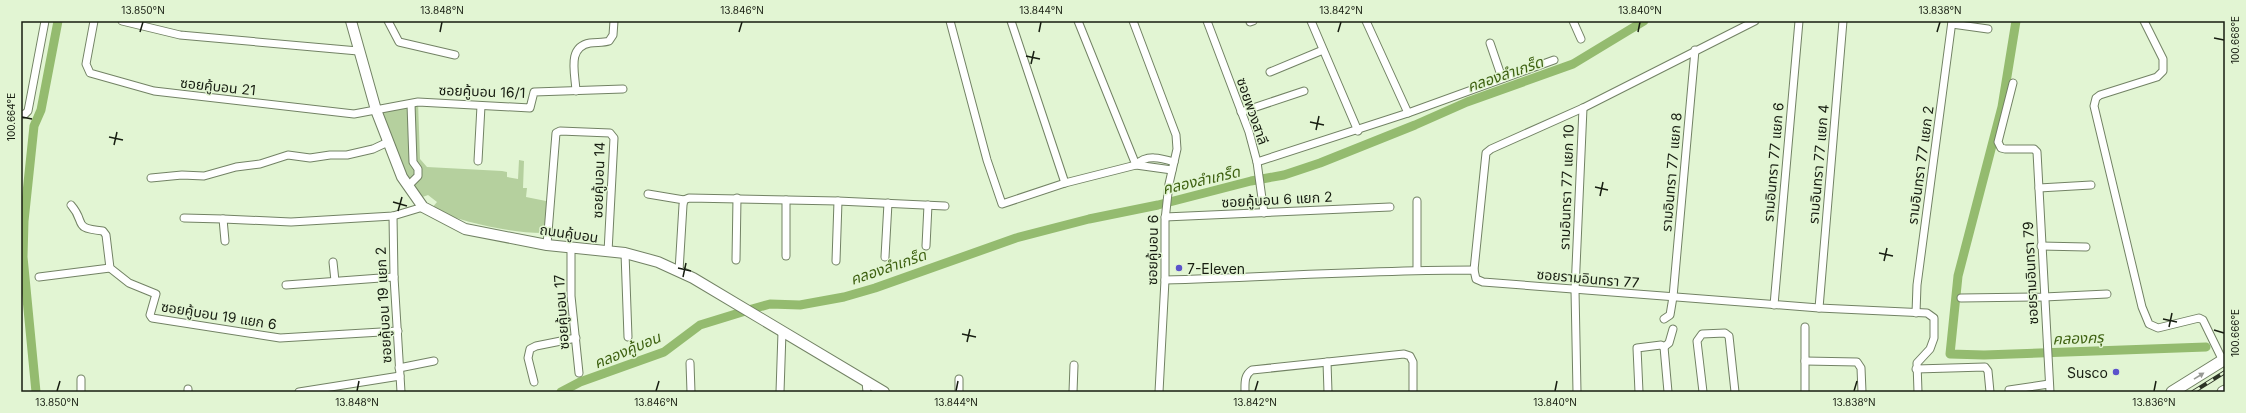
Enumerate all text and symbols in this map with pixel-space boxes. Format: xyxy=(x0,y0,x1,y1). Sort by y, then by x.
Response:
text: 13.850°N xyxy=(121,4,165,16)
text: 13.848°N xyxy=(420,4,464,16)
text: 13.846°N xyxy=(720,4,764,16)
text: 13.844°N xyxy=(1019,4,1063,16)
text: 13.842°N xyxy=(1319,4,1363,16)
text: 13.840°N xyxy=(1618,4,1662,16)
text: 13.838°N xyxy=(1918,4,1962,16)
text: 100.668°E xyxy=(2229,16,2241,64)
water label: คลองลำเกร็ด xyxy=(1465,52,1546,96)
street label: ซอยคู้บอน 21 xyxy=(179,74,257,99)
street label: ซอยพวงสาลี xyxy=(1234,75,1272,147)
street label: ซอยคู้บอน 16/1 xyxy=(438,81,526,102)
text: 100.664°E xyxy=(5,93,17,141)
street label: รามอินทรา 77 แยก 6 xyxy=(1759,102,1787,222)
street label: รามอินทรา 77 แยก 4 xyxy=(1804,103,1832,225)
street label: รามอินทรา 77 แยก 2 xyxy=(1903,105,1937,225)
street label: รามอินทรา 77 แยก 8 xyxy=(1657,112,1685,232)
street label: รามอินทรา 77 แยก 10 xyxy=(1555,124,1577,250)
street label: ซอยคู้บอน 14 xyxy=(588,141,609,219)
water label: คลองลำเกร็ด xyxy=(1160,162,1242,198)
street label: ซอยคู้บอน 6 แยก 2 xyxy=(1221,188,1333,211)
street label: ซอยคู้บอน 6 xyxy=(1143,215,1162,285)
street label: ถนนคู้บอน xyxy=(538,220,600,247)
street label: ซอยรามอินทรา 79 xyxy=(2019,221,2041,325)
water label: คลองลำเกร็ด xyxy=(848,245,929,289)
street label: ซอยคู้บอน 19 แยก 2 xyxy=(371,246,396,364)
place label: 7-Eleven xyxy=(1187,260,1245,277)
marker: 7-Eleven xyxy=(1174,263,1184,273)
street label: ซอยรามอินทรา 77 xyxy=(1536,265,1640,291)
street label: ซอยคู้บอน 17 xyxy=(550,274,573,350)
street label: ซอยคู้บอน 19 แยก 6 xyxy=(160,297,278,334)
text: 100.666°E xyxy=(2229,309,2241,357)
water label: คลองคู้บอน xyxy=(591,327,664,373)
water label: คลองครุ xyxy=(2052,328,2105,348)
place label: Susco xyxy=(2067,364,2108,381)
marker: Susco xyxy=(2111,367,2121,377)
one-way arrow xyxy=(2193,372,2205,379)
text: 13.850°N xyxy=(35,396,79,408)
text: 13.848°N xyxy=(335,396,379,408)
text: 13.846°N xyxy=(634,396,678,408)
text: 13.844°N xyxy=(934,396,978,408)
text: 13.842°N xyxy=(1233,396,1277,408)
text: 13.840°N xyxy=(1533,396,1577,408)
text: 13.838°N xyxy=(1832,396,1876,408)
text: 13.836°N xyxy=(2132,396,2176,408)

